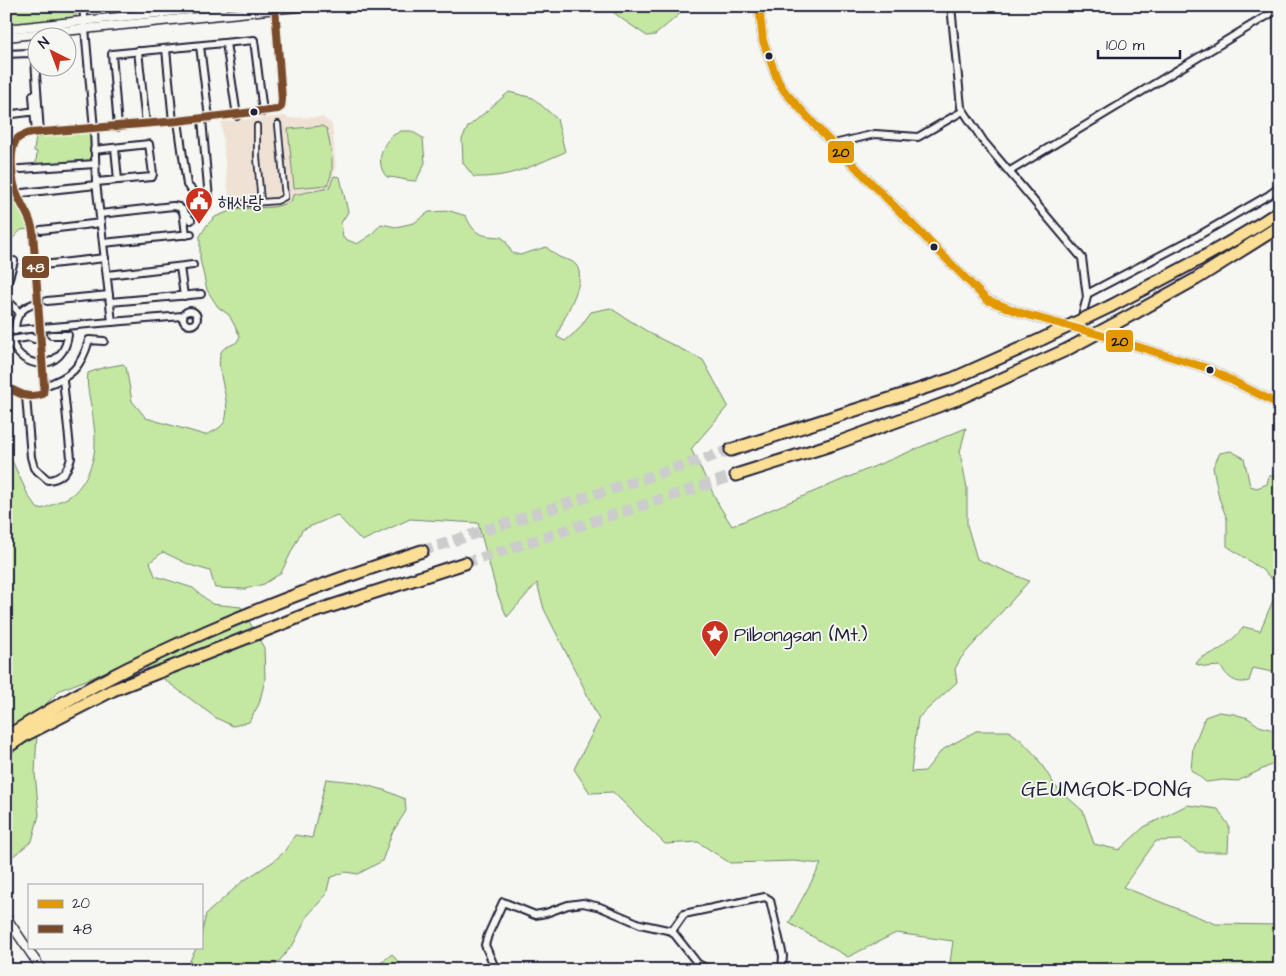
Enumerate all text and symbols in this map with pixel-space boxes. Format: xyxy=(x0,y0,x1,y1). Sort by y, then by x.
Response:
north arrow xyxy=(28,28,78,78)
scale bar xyxy=(1098,28,1181,60)
text: N xyxy=(34,33,54,53)
text: 100 m xyxy=(1106,35,1145,56)
unlabelled marker xyxy=(764,51,774,61)
unlabelled marker xyxy=(249,107,259,117)
line badge: 20 xyxy=(827,140,855,164)
text: 20 xyxy=(832,143,850,163)
public building icon: 해사랑 xyxy=(184,186,214,225)
place label: 해사랑 xyxy=(218,189,265,216)
unlabelled marker xyxy=(929,242,939,252)
line badge: 48 xyxy=(21,255,50,279)
text: 48 xyxy=(26,258,44,278)
line badge: 20 xyxy=(1105,329,1134,353)
text: 20 xyxy=(1111,332,1129,352)
unlabelled marker xyxy=(1205,365,1215,375)
place icon: Pilbongsan (Mt.) xyxy=(700,619,730,658)
place label: Pilbongsan (Mt.) xyxy=(734,622,868,650)
district label: GEUMGOK-DONG xyxy=(1021,775,1193,804)
legend xyxy=(28,884,202,948)
text: 20 xyxy=(72,893,91,914)
text: 48 xyxy=(72,919,92,940)

